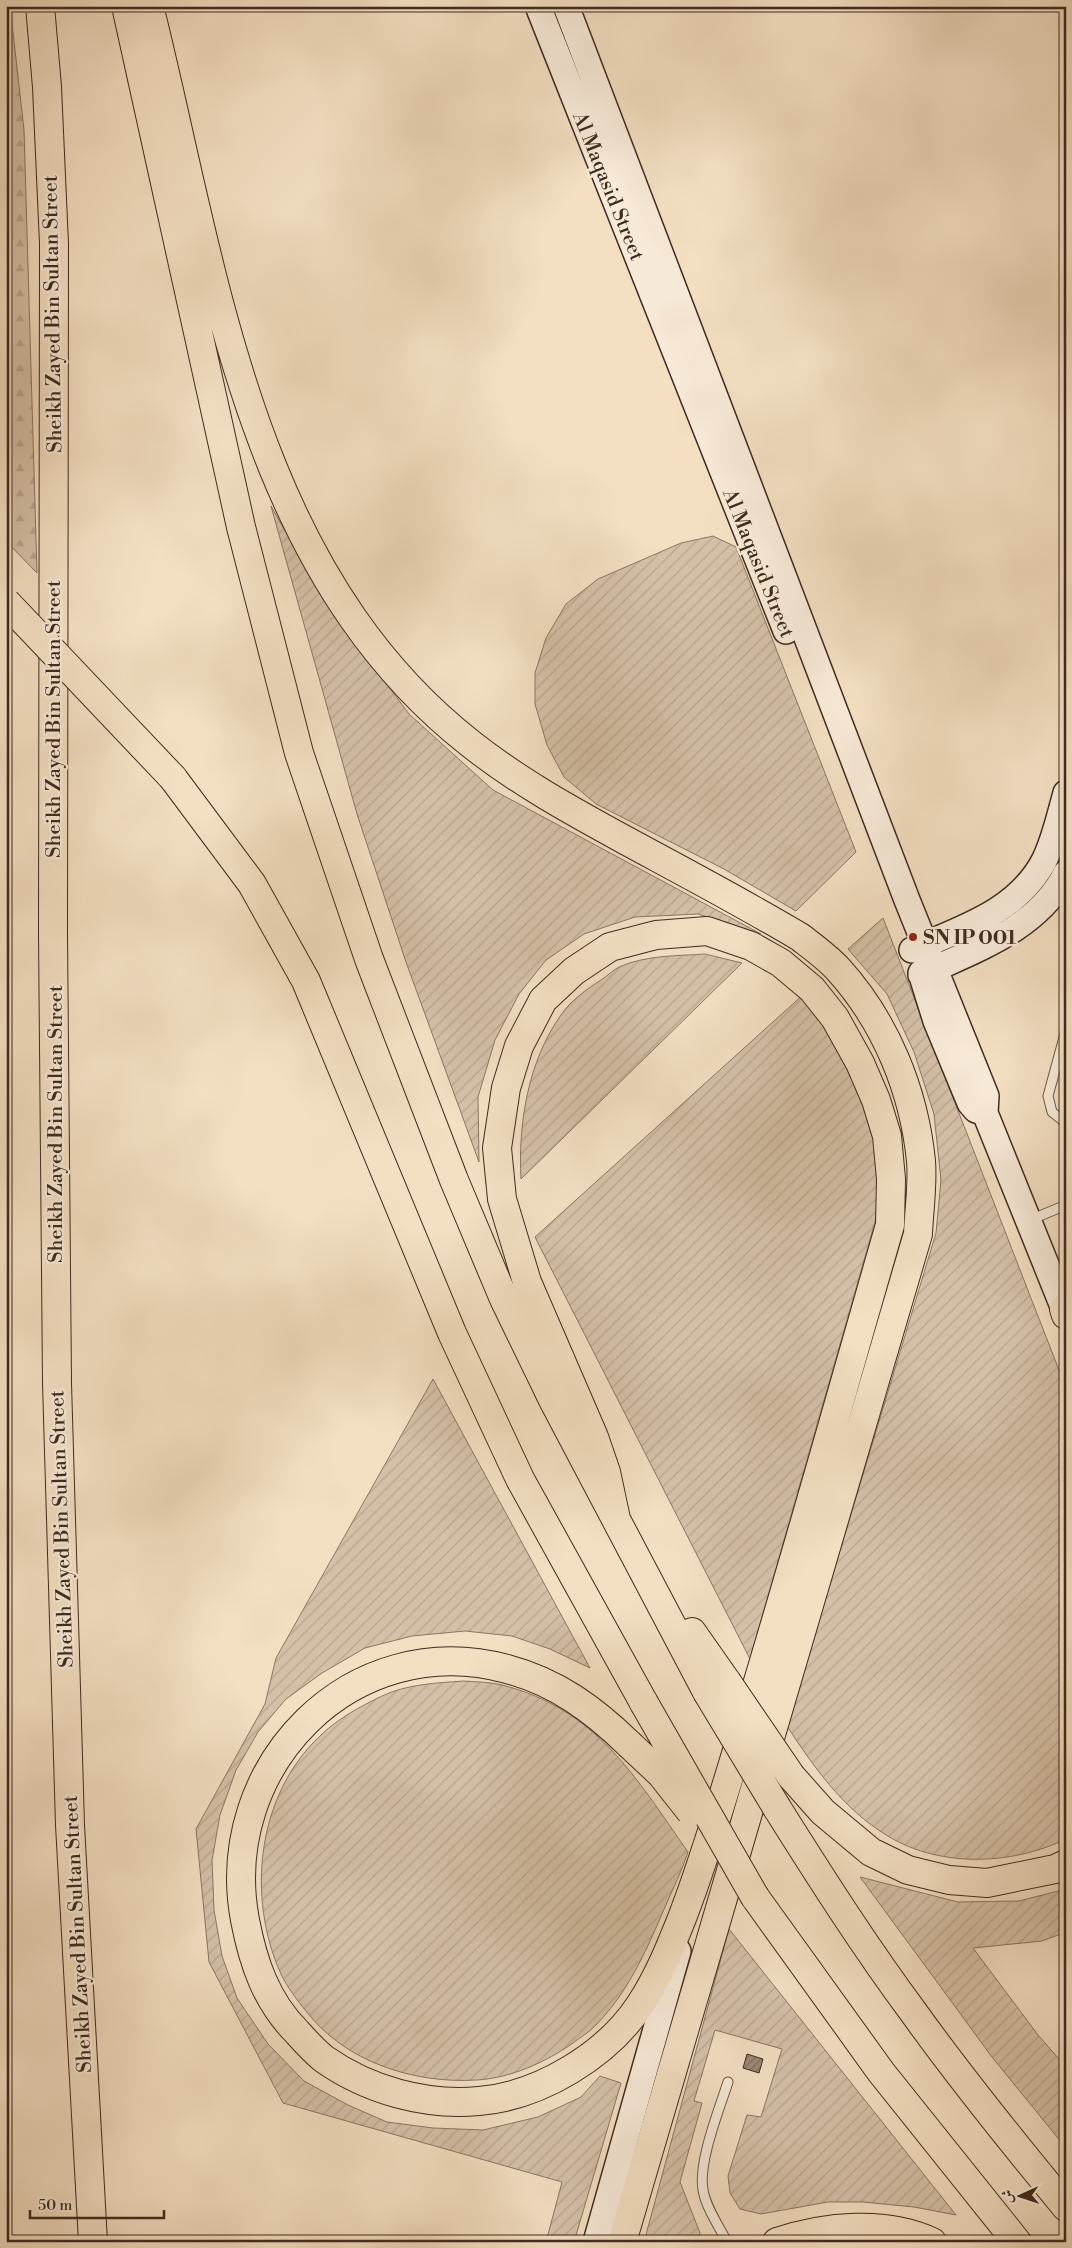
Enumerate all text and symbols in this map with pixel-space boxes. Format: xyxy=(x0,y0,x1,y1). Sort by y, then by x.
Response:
street label: Al Maqasid Street xyxy=(566,108,649,265)
street label: Sheikh Zayed Bin Sultan Street xyxy=(39,175,68,453)
street label: Al Maqasid Street xyxy=(716,485,799,642)
street label: Sheikh Zayed Bin Sultan Street xyxy=(42,580,67,858)
place label: SN IP 001 xyxy=(923,926,1017,951)
marker: SN IP 001 xyxy=(907,931,919,943)
street label: Sheikh Zayed Bin Sultan Street xyxy=(44,985,69,1263)
street label: Sheikh Zayed Bin Sultan Street xyxy=(45,1390,80,1668)
street label: Sheikh Zayed Bin Sultan Street xyxy=(59,1794,98,2073)
north arrow xyxy=(994,2170,1044,2220)
scale bar xyxy=(30,2188,164,2220)
text: ش xyxy=(999,2189,1017,2204)
text: 50 m xyxy=(38,2196,72,2215)

